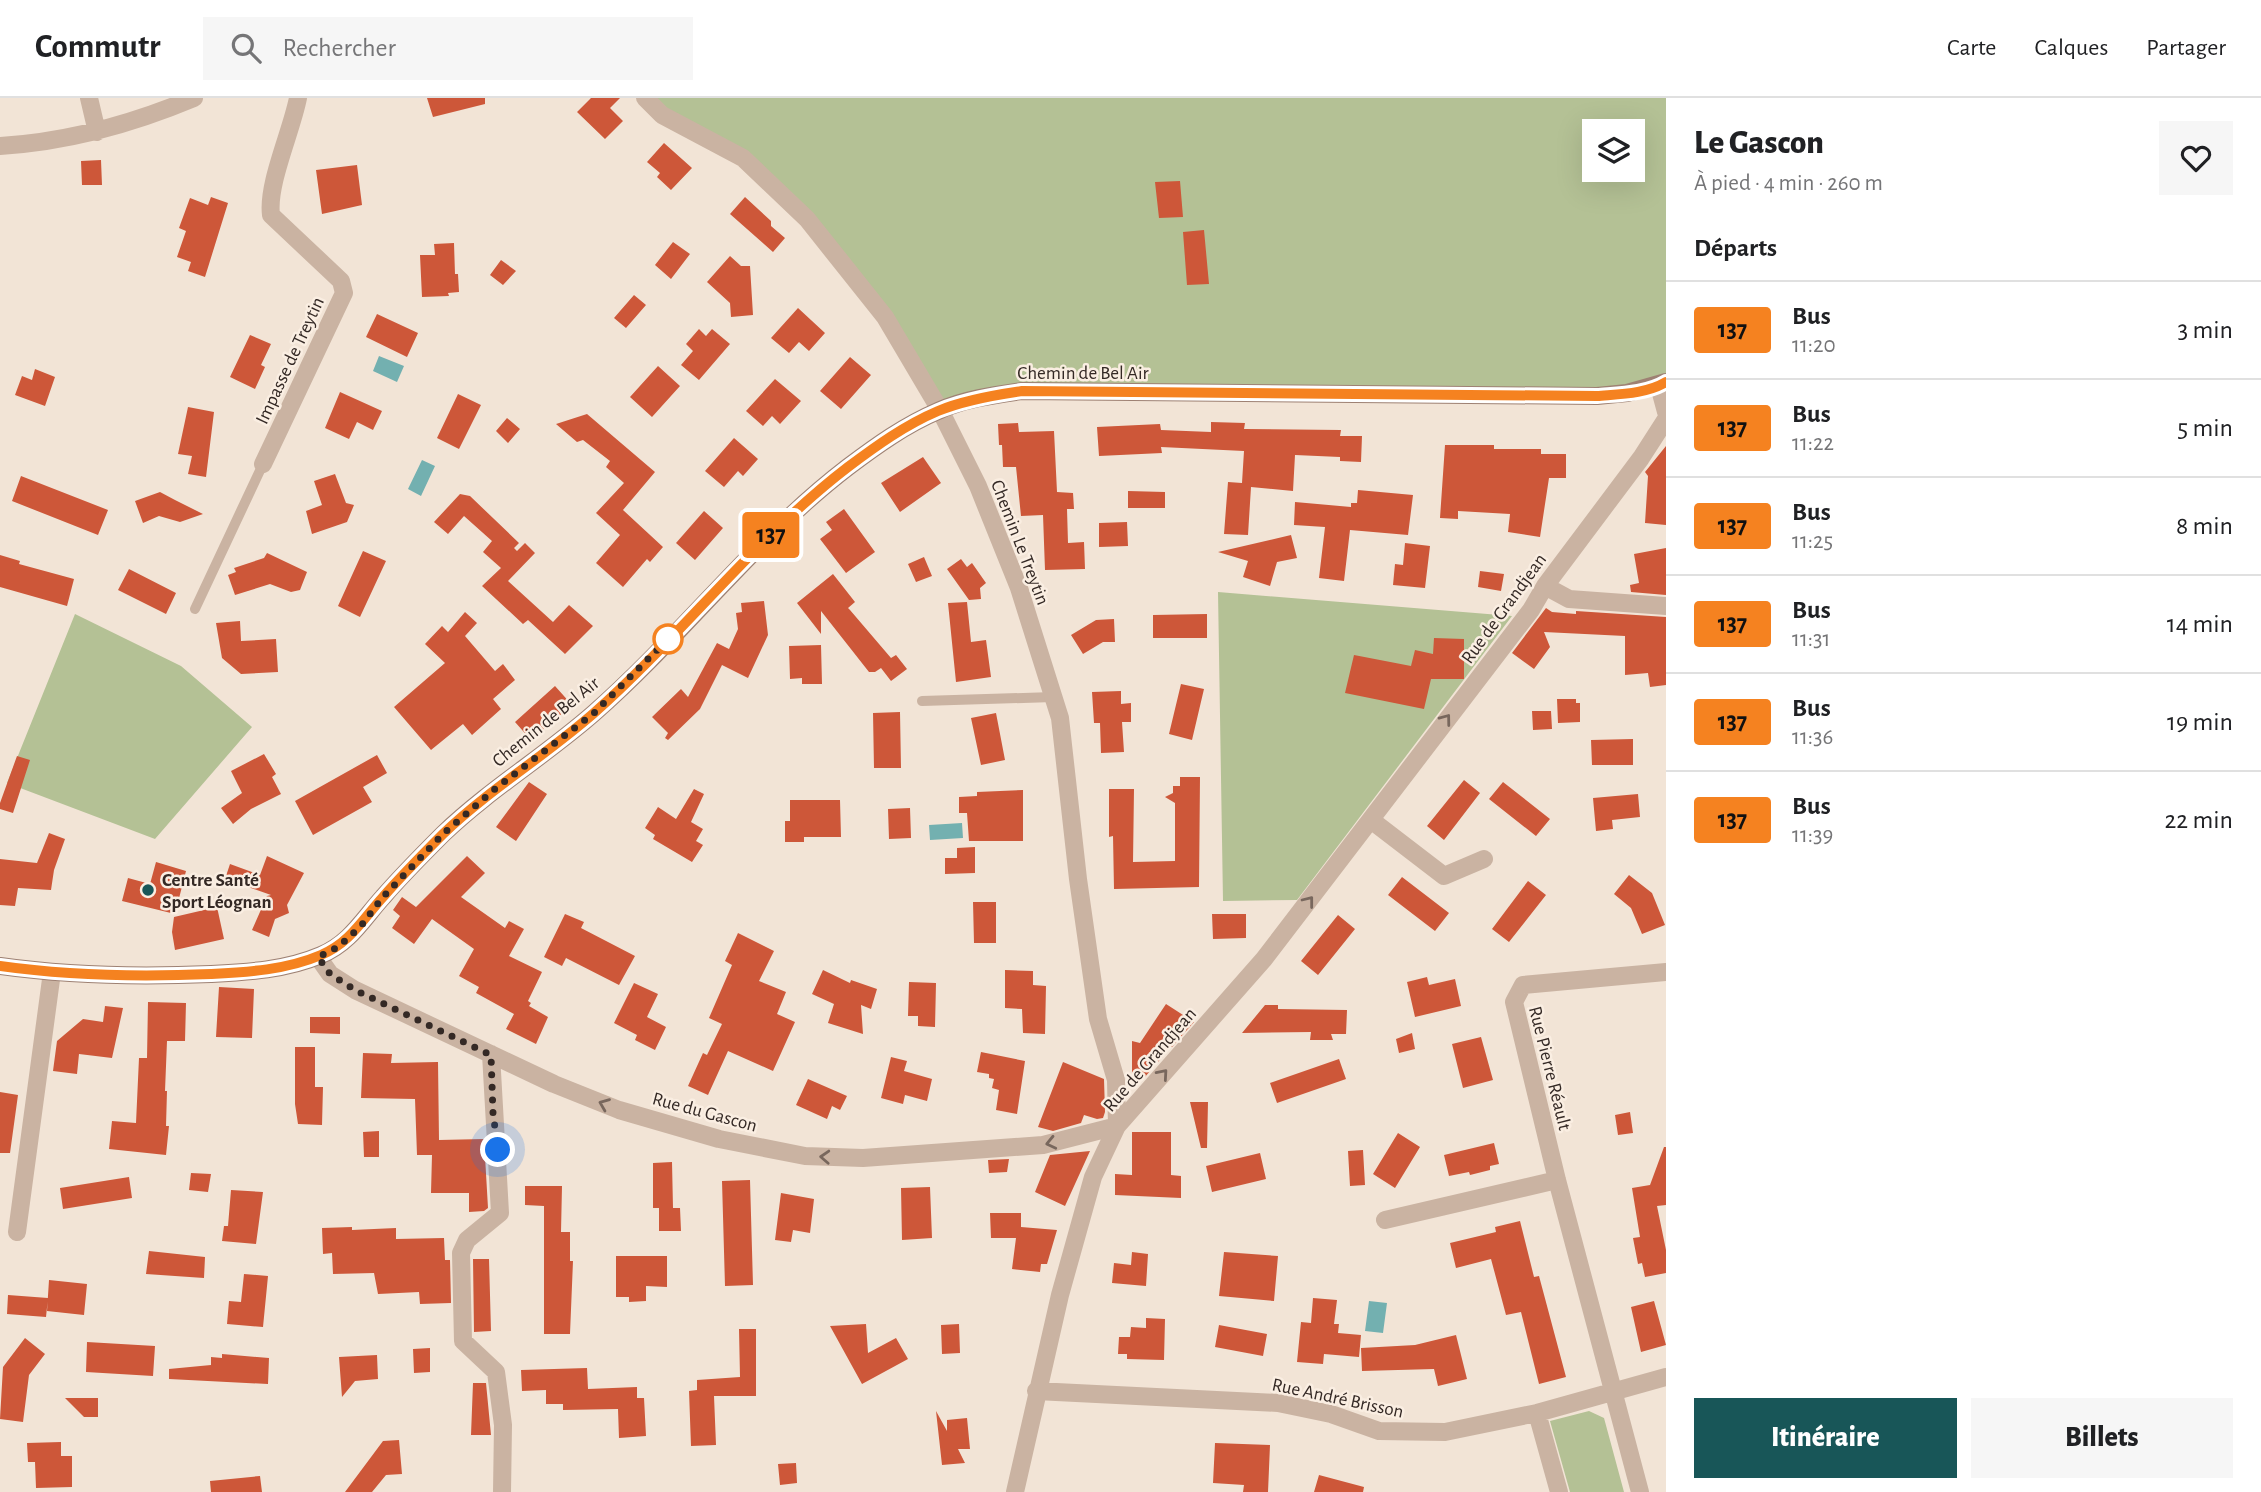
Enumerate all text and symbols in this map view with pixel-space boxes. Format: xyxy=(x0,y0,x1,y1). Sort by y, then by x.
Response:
search box xyxy=(203,17,693,80)
icon: search xyxy=(227,29,265,67)
text: Commutr xyxy=(35,31,161,64)
text: Rechercher xyxy=(283,35,396,61)
text: Carte xyxy=(1947,36,1996,60)
text: Calques xyxy=(2034,36,2108,60)
text: Partager xyxy=(2146,36,2226,60)
map controls xyxy=(1582,119,1645,182)
button: layers xyxy=(1582,119,1645,182)
button: heart xyxy=(2159,121,2233,195)
text: Le Gascon xyxy=(1694,127,1824,160)
text: À pied · 4 min · 260 m xyxy=(1694,172,1883,195)
text: Départs xyxy=(1694,235,1777,261)
street label: Impasse de Treytin xyxy=(253,294,328,427)
text: Bus xyxy=(1792,303,1831,329)
text: 3 min xyxy=(2177,317,2233,343)
text: 137 xyxy=(1718,318,1747,342)
text: 11:20 xyxy=(1792,334,1836,357)
street label: Chemin de Bel Air xyxy=(1017,364,1149,383)
text: Bus xyxy=(1792,401,1831,427)
text: 5 min xyxy=(2177,415,2233,441)
text: 137 xyxy=(1718,416,1747,440)
text: 11:22 xyxy=(1792,432,1834,455)
street label: Chemin Le Treytin xyxy=(987,477,1052,608)
text: Bus xyxy=(1792,499,1831,525)
line badge: 137 xyxy=(731,512,811,558)
text: 8 min xyxy=(2176,513,2233,539)
text: 137 xyxy=(1718,514,1747,538)
text: 137 xyxy=(756,523,786,547)
text: 11:25 xyxy=(1792,530,1833,553)
street label: Rue de Grandjean xyxy=(1458,550,1550,667)
text: Bus xyxy=(1792,597,1831,623)
text: 14 min xyxy=(2167,611,2233,637)
text: 137 xyxy=(1718,612,1747,636)
unlabelled marker xyxy=(653,624,683,654)
text: 11:31 xyxy=(1792,628,1830,651)
street label: Chemin de Bel Air xyxy=(489,673,603,771)
text: Bus xyxy=(1792,695,1831,721)
text: 19 min xyxy=(2167,709,2233,735)
text: 137 xyxy=(1718,710,1747,734)
one-way arrow xyxy=(1438,714,1451,727)
text: 11:36 xyxy=(1792,726,1833,749)
text: Bus xyxy=(1792,793,1831,819)
text: 22 min xyxy=(2165,807,2233,833)
text: 137 xyxy=(1718,808,1747,832)
text: 11:39 xyxy=(1792,824,1833,847)
place label: Centre Santé Sport Léognan xyxy=(162,871,272,912)
marker: Centre Santé Sport Léognan xyxy=(140,882,156,898)
one-way arrow xyxy=(1301,896,1314,908)
street label: Rue de Grandjean xyxy=(1100,1004,1200,1116)
street label: Rue Pierre Réault xyxy=(1525,1004,1574,1132)
one-way arrow xyxy=(1154,1070,1167,1083)
street label: Rue du Gascon xyxy=(650,1089,759,1136)
one-way arrow xyxy=(599,1098,611,1112)
your location xyxy=(480,1132,515,1167)
one-way arrow xyxy=(1046,1135,1058,1149)
one-way arrow xyxy=(819,1149,830,1164)
street label: Rue André Brisson xyxy=(1270,1375,1405,1422)
button: Itinéraire xyxy=(1694,1398,1957,1478)
button: Billets xyxy=(1971,1398,2233,1478)

